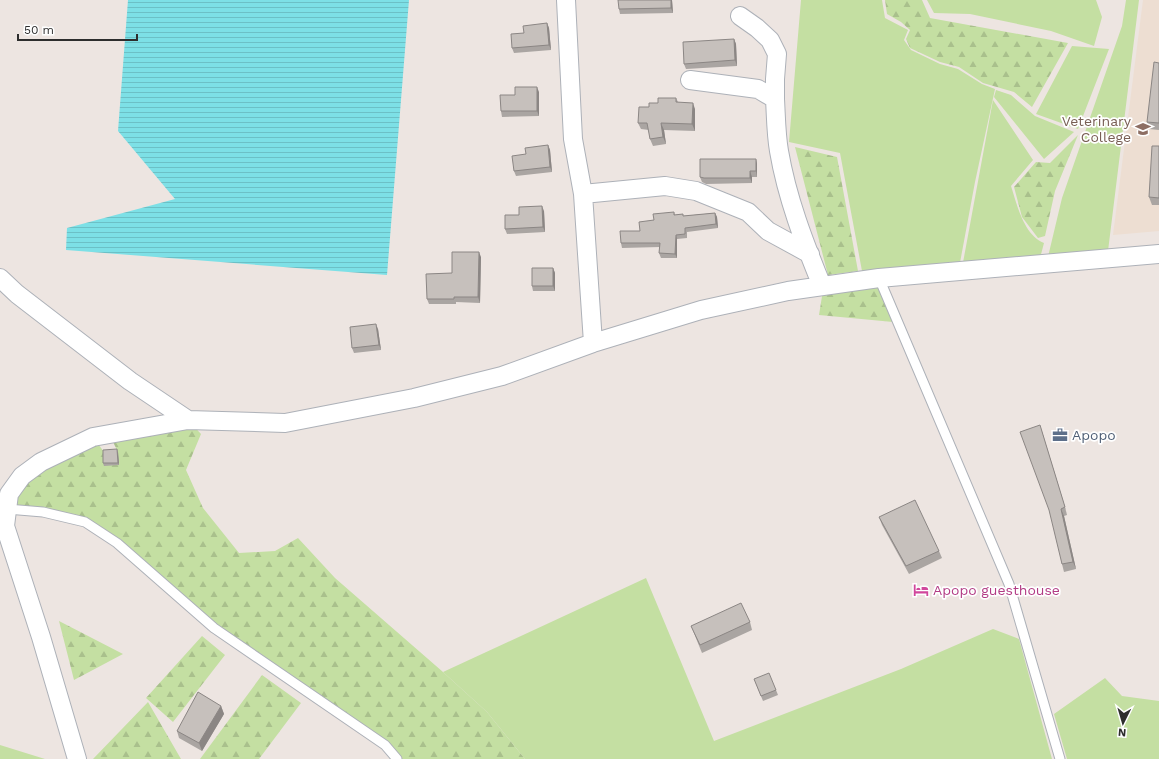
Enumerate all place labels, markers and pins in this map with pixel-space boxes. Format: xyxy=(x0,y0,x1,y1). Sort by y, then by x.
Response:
place label: Veterinary College xyxy=(1062,113,1132,145)
school or university icon: Veterinary College xyxy=(1134,120,1152,138)
office icon: Apopo xyxy=(1051,426,1069,444)
place label: Apopo xyxy=(1072,427,1116,443)
hotel icon: Apopo guesthouse xyxy=(912,581,930,599)
place label: Apopo guesthouse xyxy=(933,582,1060,598)

